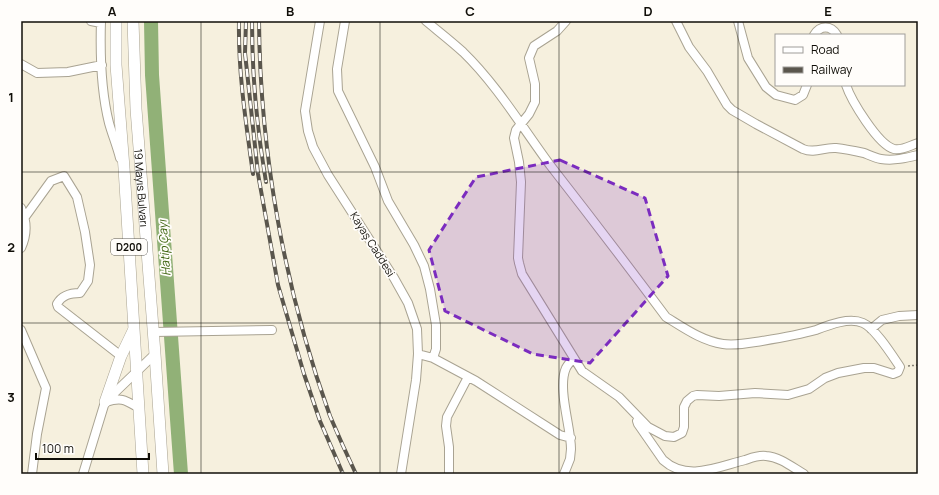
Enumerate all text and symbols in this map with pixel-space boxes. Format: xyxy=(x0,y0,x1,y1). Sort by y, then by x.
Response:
text: A xyxy=(108,2,117,20)
text: B xyxy=(286,2,294,20)
text: C xyxy=(465,2,475,20)
text: D xyxy=(643,2,653,20)
text: E xyxy=(824,2,832,20)
legend xyxy=(775,34,905,86)
text: Road xyxy=(811,41,839,58)
text: Railway xyxy=(811,61,853,78)
text: 1 xyxy=(8,88,14,106)
street label: 19 Mayıs Bulvarı xyxy=(132,148,153,227)
street label: Kayaş Caddesi xyxy=(347,209,399,279)
water label: Hatip Çayı xyxy=(153,218,174,277)
text: 2 xyxy=(7,238,15,256)
road number: D200 xyxy=(111,239,147,255)
text: 3 xyxy=(7,388,15,406)
scale bar xyxy=(36,435,149,461)
text: 100 m xyxy=(42,440,74,457)

